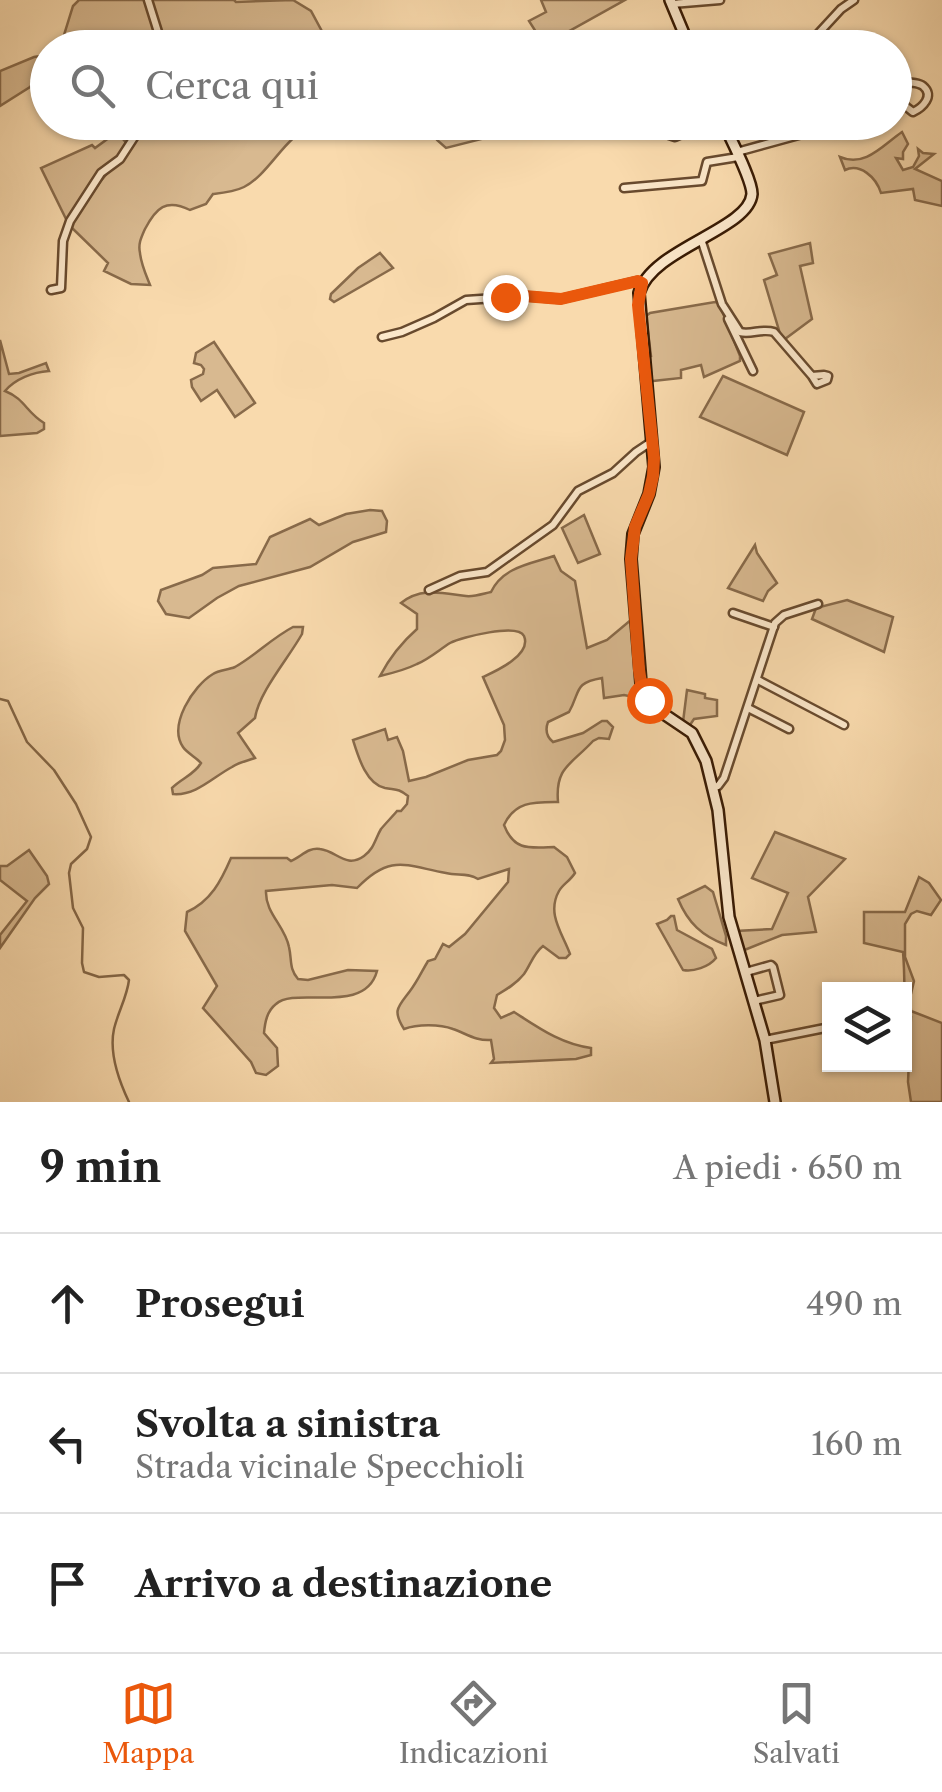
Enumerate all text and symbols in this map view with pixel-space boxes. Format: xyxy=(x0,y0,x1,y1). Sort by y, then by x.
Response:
search box xyxy=(30,30,912,140)
icon: search xyxy=(65,58,120,113)
text: Cerca qui xyxy=(145,62,319,109)
route end xyxy=(483,275,529,321)
route start xyxy=(627,678,673,724)
map controls xyxy=(822,982,912,1072)
button: layers xyxy=(822,982,912,1072)
text: 9 min xyxy=(40,1141,161,1193)
text: A piedi · 650 m xyxy=(674,1148,902,1187)
icon: ahead xyxy=(40,1276,95,1331)
text: Prosegui xyxy=(135,1280,304,1327)
text: 490 m xyxy=(806,1284,902,1323)
text: Svolta a sinistra xyxy=(135,1400,440,1447)
icon: left xyxy=(40,1416,95,1471)
text: 160 m xyxy=(811,1424,902,1463)
text: Strada vicinale Specchioli xyxy=(135,1447,525,1486)
icon: arrive xyxy=(40,1556,95,1611)
text: Arrivo a destinazione xyxy=(135,1560,552,1607)
tab: Mappa xyxy=(102,1676,194,1770)
tab: Indicazioni xyxy=(399,1676,548,1770)
tab: Salvati xyxy=(753,1676,840,1770)

